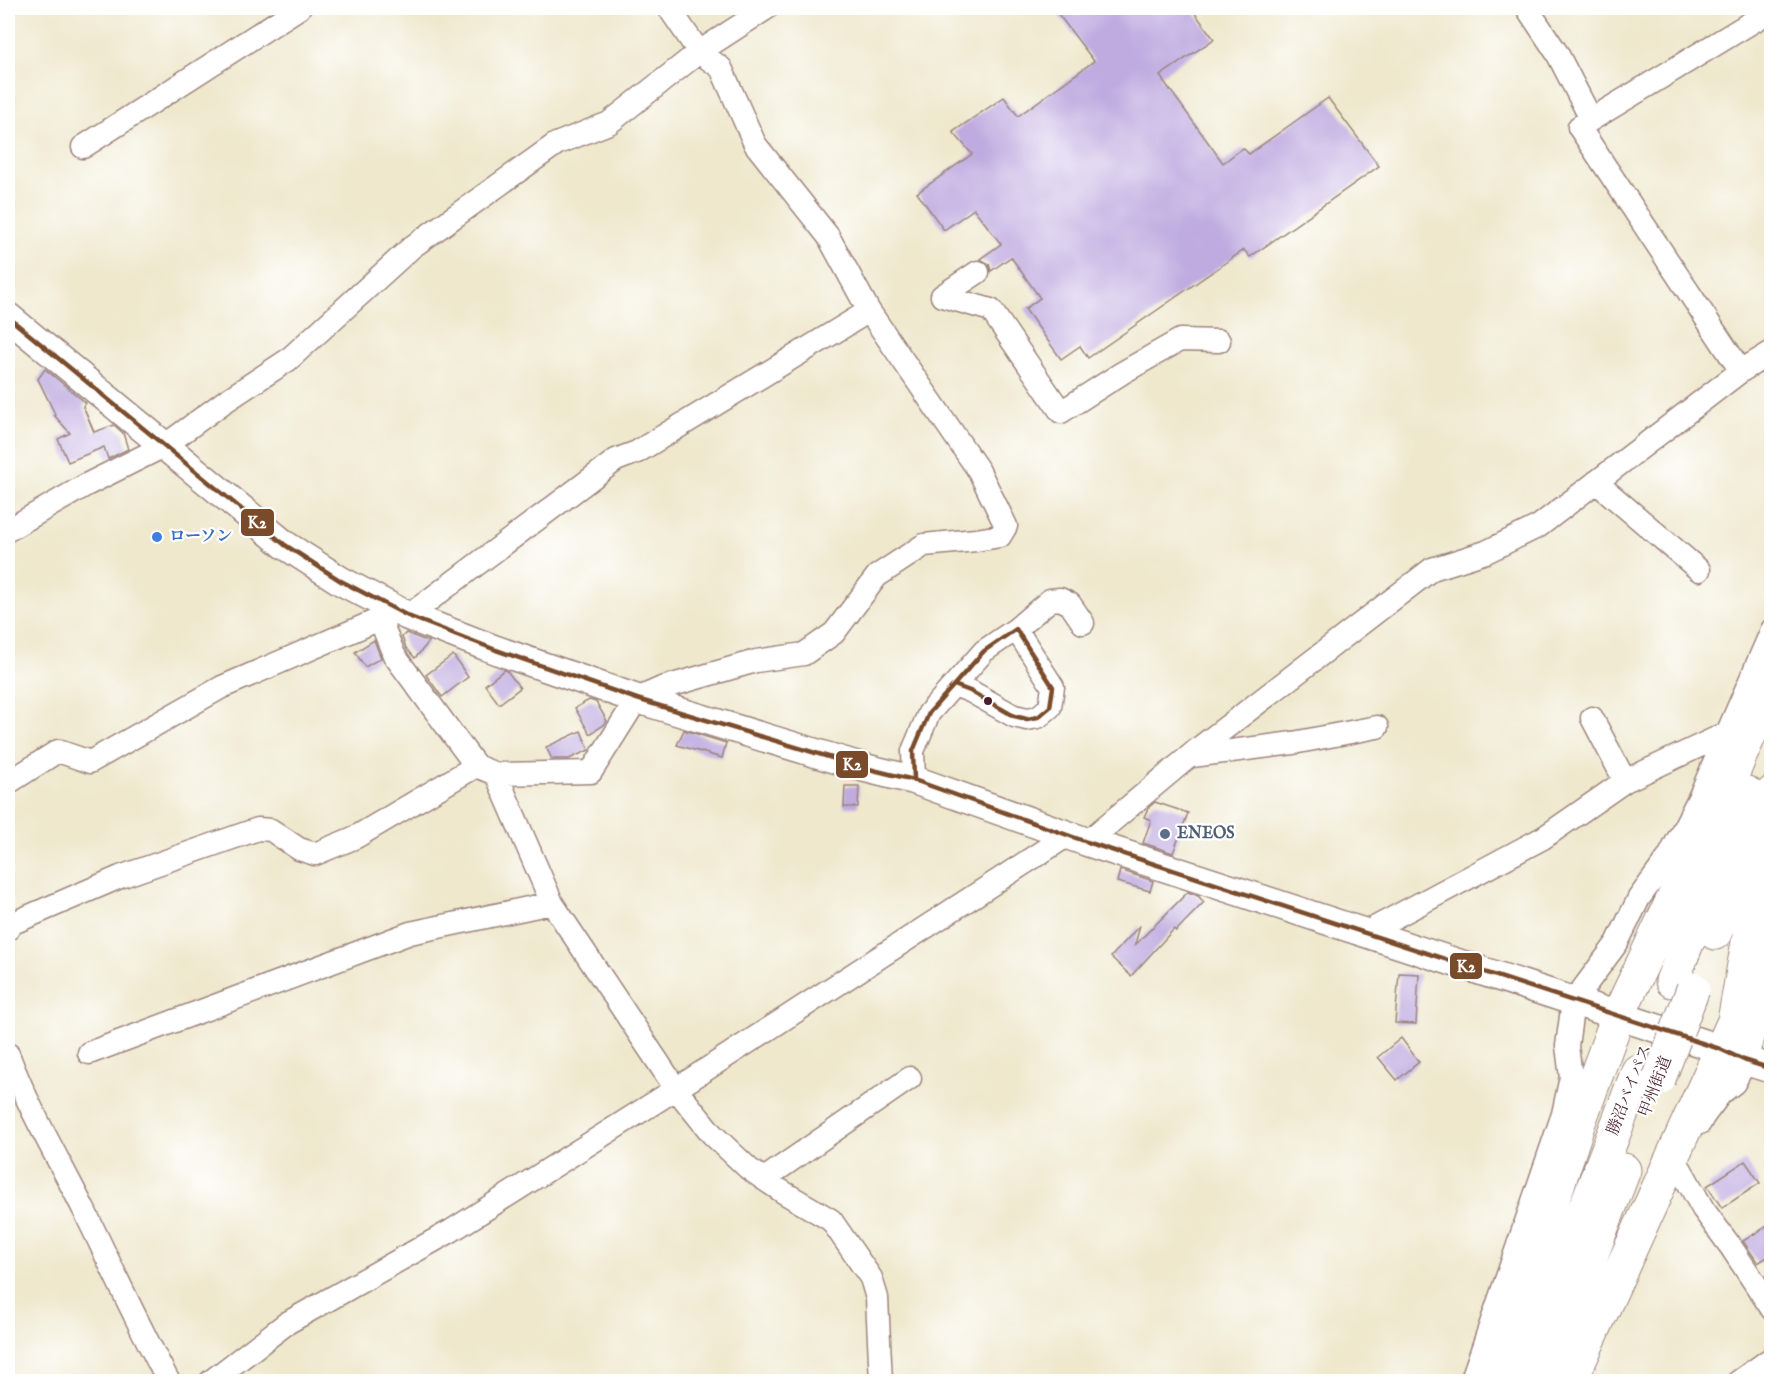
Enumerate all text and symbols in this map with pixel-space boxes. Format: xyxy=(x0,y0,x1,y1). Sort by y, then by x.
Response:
line badge: K2 xyxy=(240,508,275,537)
text: K2 xyxy=(247,514,267,534)
place label: ローソン xyxy=(169,527,232,547)
marker: ローソン xyxy=(150,530,164,544)
unlabelled marker xyxy=(982,695,994,707)
line badge: K2 xyxy=(835,750,869,779)
text: K2 xyxy=(842,756,862,776)
place label: ENEOS xyxy=(1177,824,1234,844)
marker: ENEOS xyxy=(1158,827,1172,841)
line badge: K2 xyxy=(1449,952,1483,980)
text: K2 xyxy=(1456,958,1476,978)
street label: 勝沼バイパス xyxy=(1604,1042,1656,1138)
street label: 甲州街道 xyxy=(1635,1054,1677,1120)

